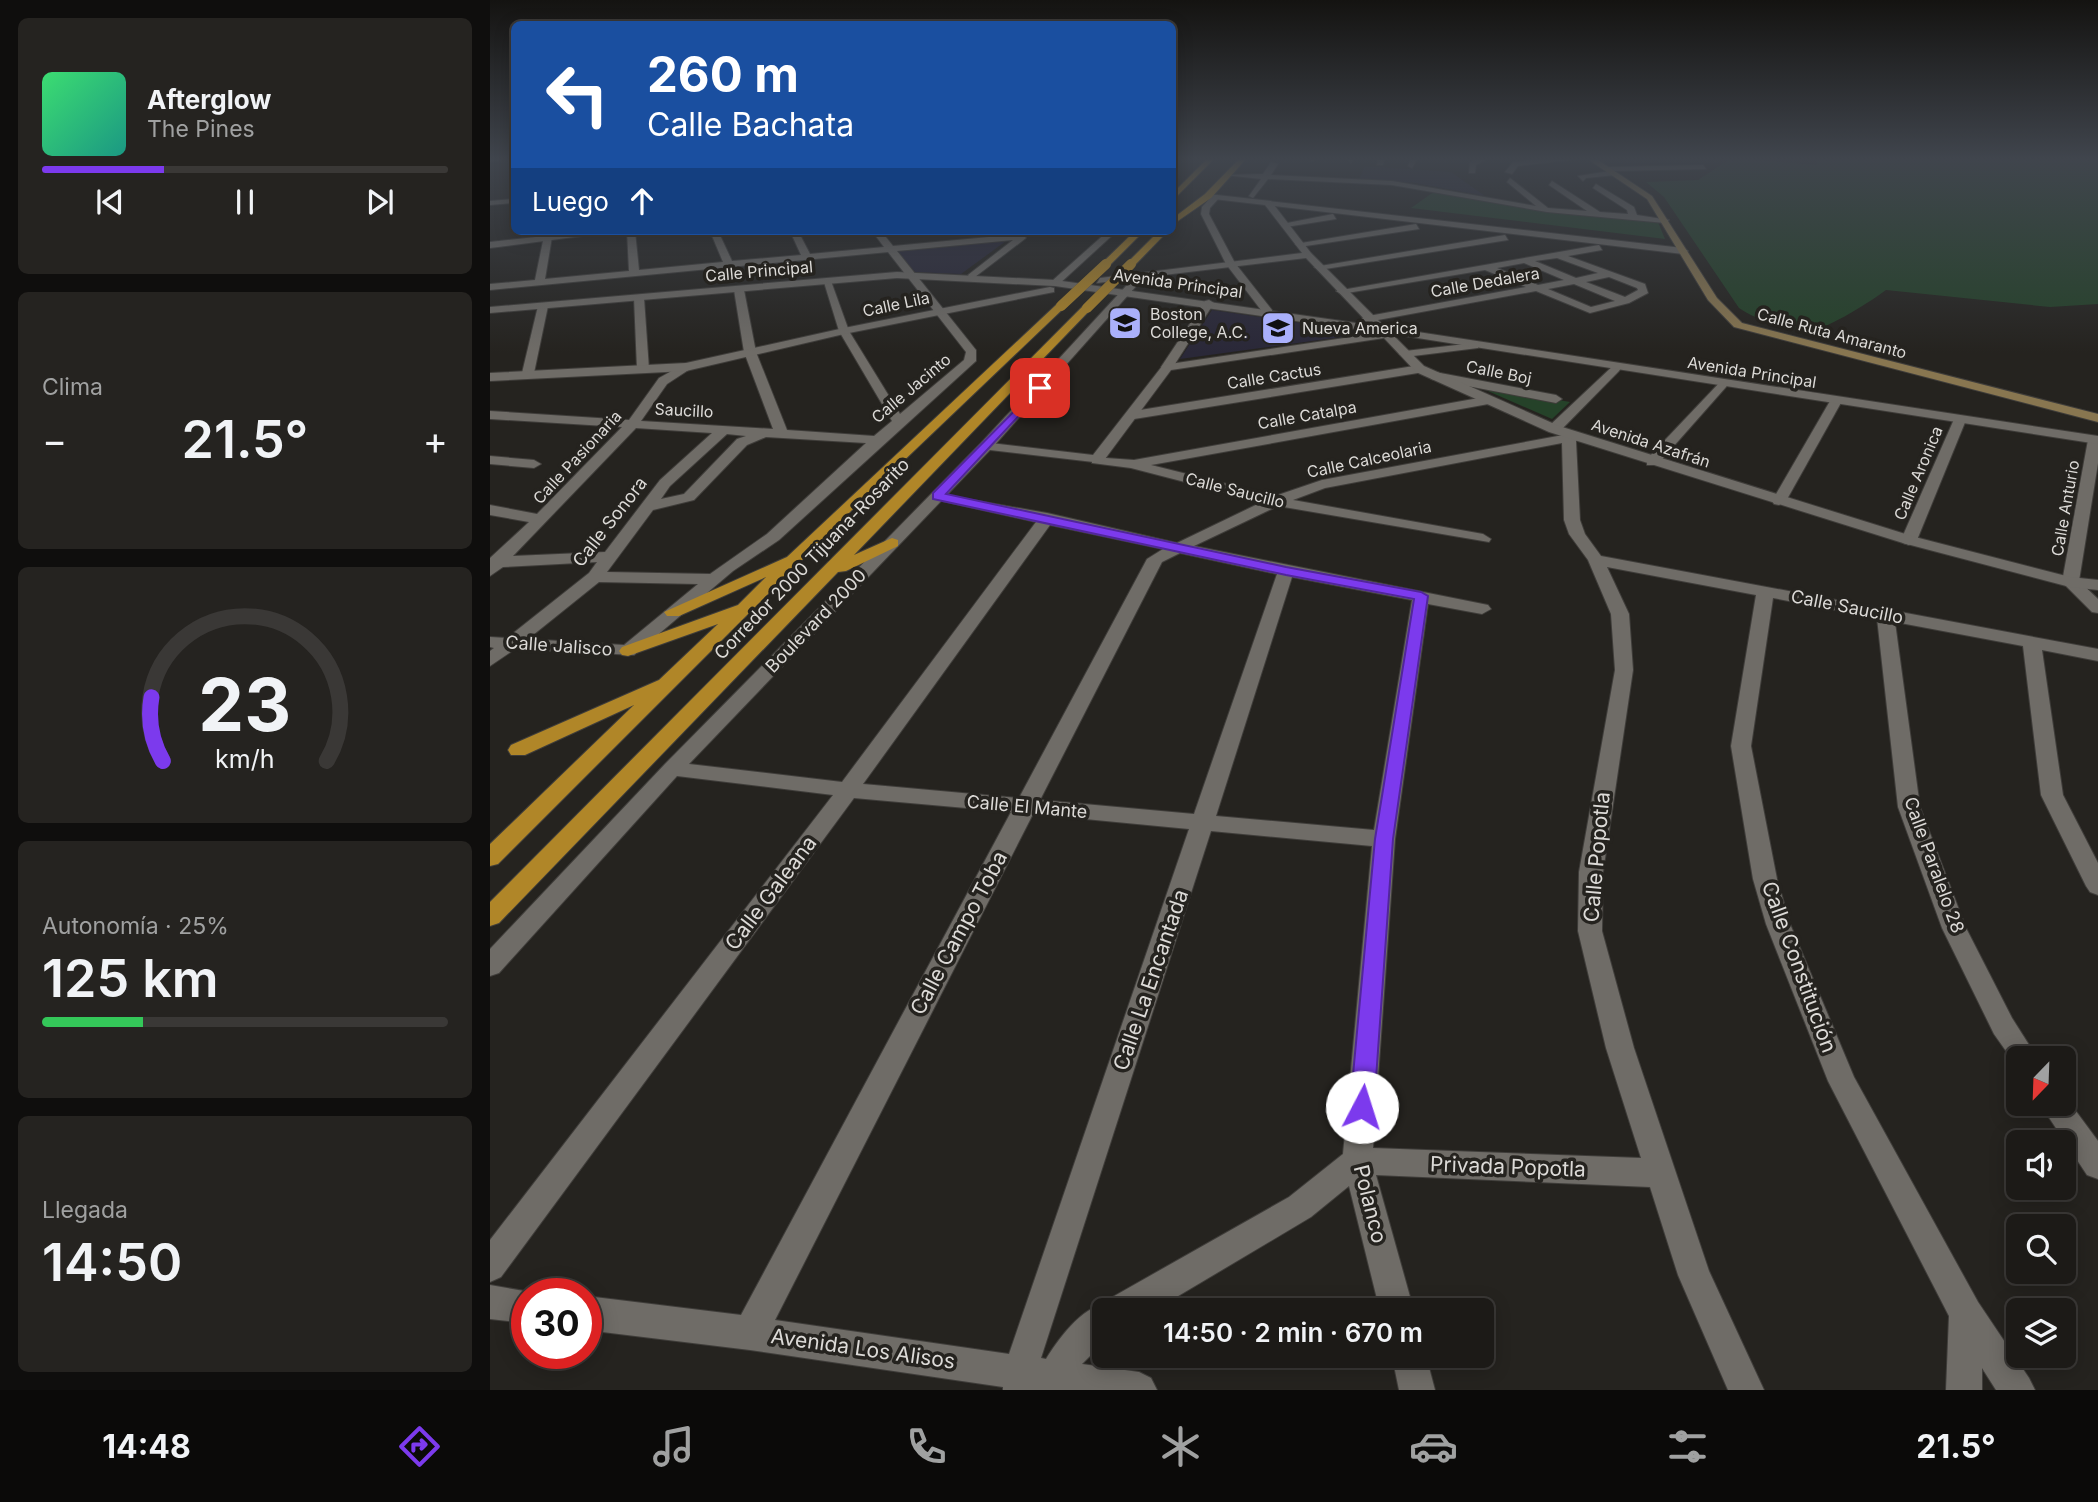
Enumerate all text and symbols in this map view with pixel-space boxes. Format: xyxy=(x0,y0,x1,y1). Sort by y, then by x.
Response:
text: 260 m xyxy=(647,45,799,104)
icon: left xyxy=(532,49,623,140)
text: Afterglow xyxy=(147,84,271,115)
text: Calle Bachata xyxy=(647,105,854,144)
text: The Pines xyxy=(147,115,255,143)
icon: ahead xyxy=(623,182,661,220)
icon: previous xyxy=(91,183,129,221)
icon: pause xyxy=(226,183,264,221)
icon: next xyxy=(361,183,399,221)
text: Luego xyxy=(532,186,609,217)
street label: Calle Principal xyxy=(704,256,814,286)
street label: Calle Dedalera xyxy=(1429,263,1541,301)
street label: Avenida Principal xyxy=(1112,264,1244,302)
street label: Calle Lila xyxy=(861,287,931,321)
street label: Calle Ruta Amaranto xyxy=(1755,303,1909,363)
school or university icon: Boston College, A.C. xyxy=(1106,304,1144,342)
place label: Boston College, A.C. xyxy=(1150,304,1248,342)
school or university icon: Nueva America xyxy=(1259,309,1297,347)
place label: Nueva America xyxy=(1302,318,1418,338)
street label: Calle Jacinto xyxy=(867,349,955,427)
street label: Avenida Principal xyxy=(1686,352,1818,392)
street label: Calle Boj xyxy=(1465,356,1533,388)
pin xyxy=(1010,358,1070,418)
street label: Calle Cactus xyxy=(1225,359,1323,393)
icon: arrive xyxy=(1021,369,1059,407)
text: Clima xyxy=(42,373,103,401)
street label: Calle Catalpa xyxy=(1256,396,1358,434)
street label: Saucillo xyxy=(654,398,714,422)
street label: Calle Pasionaria xyxy=(528,406,626,508)
text: 21.5° xyxy=(182,408,308,471)
street label: Avenida Azafrán xyxy=(1589,414,1713,472)
text: − xyxy=(42,417,67,463)
text: + xyxy=(423,417,448,463)
street label: Calle Aronica xyxy=(1889,423,1947,523)
street label: Calle Calceolaria xyxy=(1305,436,1433,482)
street label: Corredor 2000 Tijuana-Rosarito xyxy=(710,454,913,664)
street label: Calle Anturio xyxy=(2047,458,2083,558)
street label: Calle Saucillo xyxy=(1183,468,1287,512)
street label: Calle Sonora xyxy=(568,473,651,571)
street label: Boulevard 2000 xyxy=(761,565,870,677)
street label: Calle Saucillo xyxy=(1789,585,1905,628)
street label: Calle Jalisco xyxy=(505,631,613,660)
text: 23 xyxy=(199,660,291,749)
text: km/h xyxy=(215,744,275,774)
street label: Calle El Mante xyxy=(966,791,1088,822)
street label: Calle Popotla xyxy=(1578,791,1615,923)
street label: Calle Paralelo 28 xyxy=(1900,794,1969,936)
street label: Calle Galeana xyxy=(720,831,822,955)
street label: Calle Campo Toba xyxy=(905,847,1012,1019)
street label: Calle Constitución xyxy=(1757,878,1842,1056)
street label: Calle La Encantada xyxy=(1108,886,1193,1074)
text: Autonomía · 25% xyxy=(42,912,229,940)
text: 125 km xyxy=(42,947,219,1010)
north arrow xyxy=(2006,1046,2076,1116)
map controls xyxy=(2006,1046,2076,1368)
position arrow xyxy=(1325,1070,1399,1144)
button: sound xyxy=(2006,1130,2076,1200)
street label: Privada Popotla xyxy=(1430,1151,1586,1182)
street label: Polanco xyxy=(1349,1162,1392,1246)
text: Llegada xyxy=(42,1196,128,1224)
button: search xyxy=(2006,1214,2076,1284)
text: 14:50 xyxy=(42,1231,182,1294)
speed limit sign: 30 xyxy=(511,1278,602,1369)
button: layers xyxy=(2006,1298,2076,1368)
text: 14:50 · 2 min · 670 m xyxy=(1163,1317,1423,1348)
street label: Avenida Los Alisos xyxy=(769,1323,957,1374)
icon: directions xyxy=(395,1422,444,1471)
icon: music xyxy=(649,1422,698,1471)
icon: phone xyxy=(902,1422,951,1471)
icon: climate xyxy=(1156,1422,1205,1471)
icon: car xyxy=(1409,1422,1458,1471)
icon: filters xyxy=(1663,1422,1712,1471)
text: 14:48 xyxy=(102,1427,191,1466)
text: 21.5° xyxy=(1916,1427,1996,1466)

